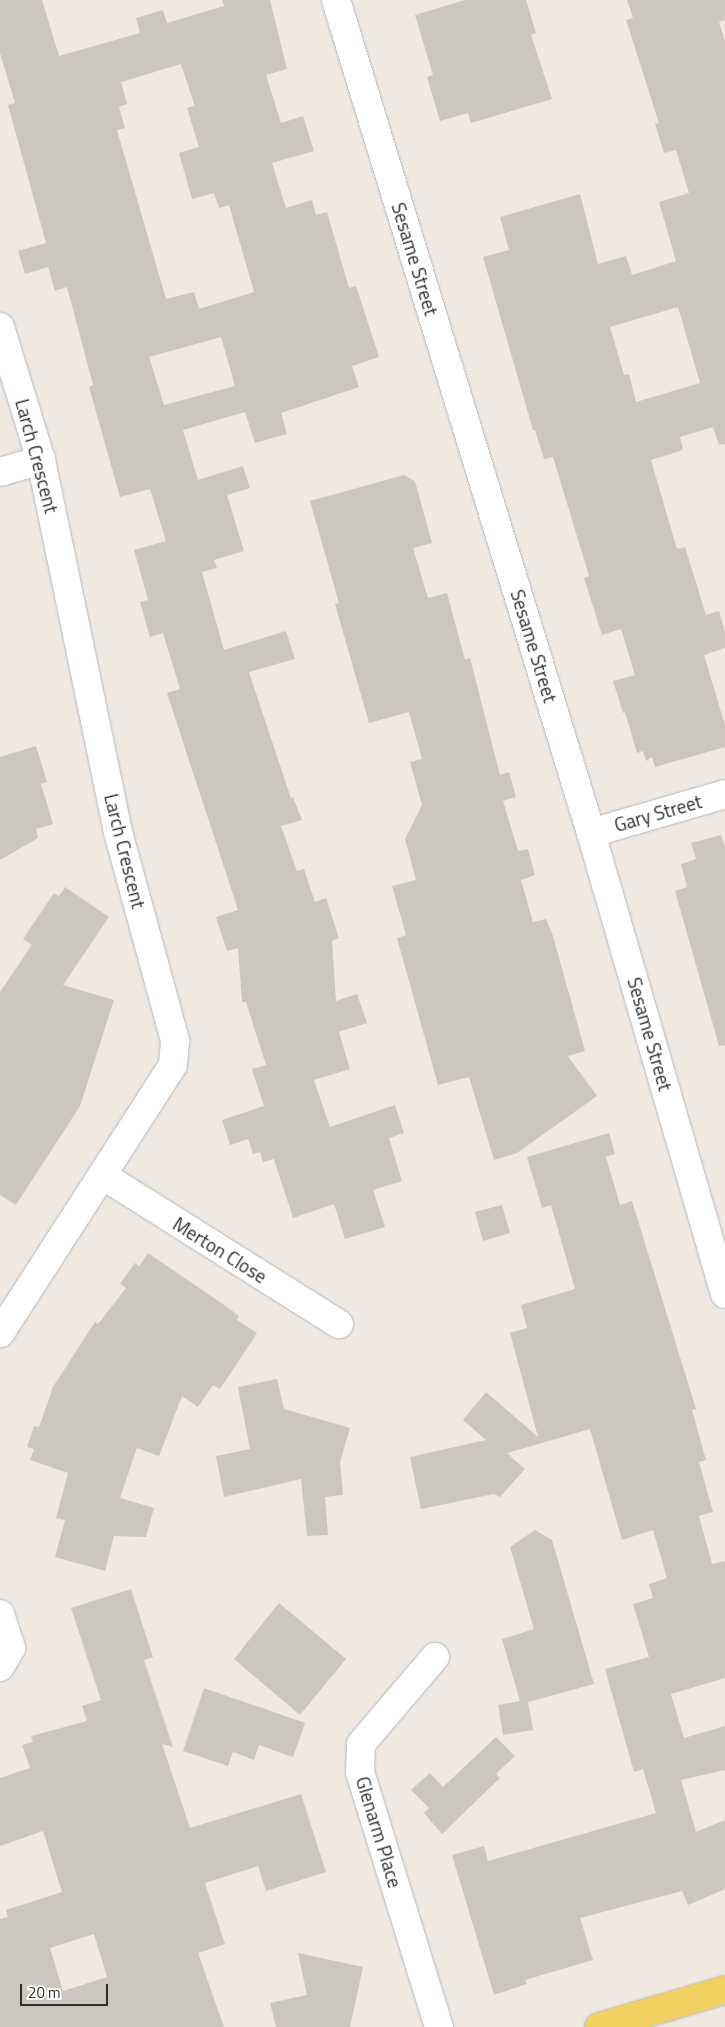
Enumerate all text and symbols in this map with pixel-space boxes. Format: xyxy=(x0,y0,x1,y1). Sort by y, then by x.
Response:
street label: Sesame Street xyxy=(387,200,443,318)
street label: Larch Crescent xyxy=(11,396,63,516)
street label: Sesame Street xyxy=(506,587,562,705)
street label: Gary Street xyxy=(612,790,704,836)
street label: Larch Crescent xyxy=(100,791,150,911)
street label: Sesame Street xyxy=(623,975,677,1093)
street label: Merton Close xyxy=(169,1212,271,1288)
street label: Glenarm Place xyxy=(351,1774,407,1890)
scale bar xyxy=(22,1974,110,2006)
text: 20 m xyxy=(28,1981,61,2004)

